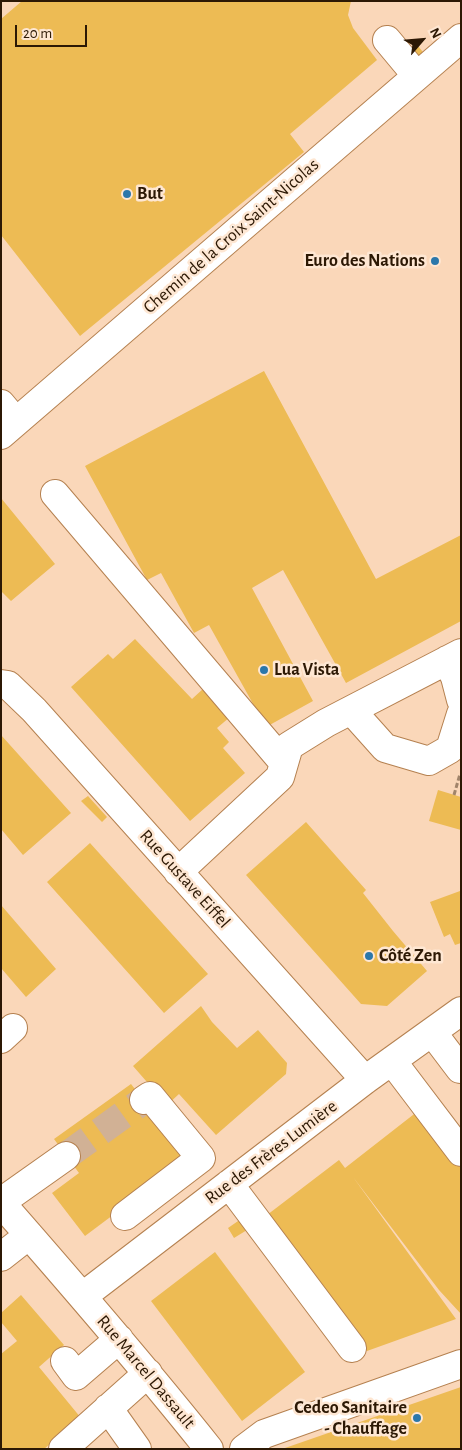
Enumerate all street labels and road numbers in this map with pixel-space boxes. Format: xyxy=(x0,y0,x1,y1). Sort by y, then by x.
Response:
street label: Chemin de la Croix Saint-Nicolas xyxy=(139,154,323,318)
street label: Rue Gustave Eiffel xyxy=(135,825,235,933)
street label: Rue des Frères Lumière xyxy=(201,1095,341,1209)
street label: Rue Marcel Dassault xyxy=(92,1311,200,1433)

